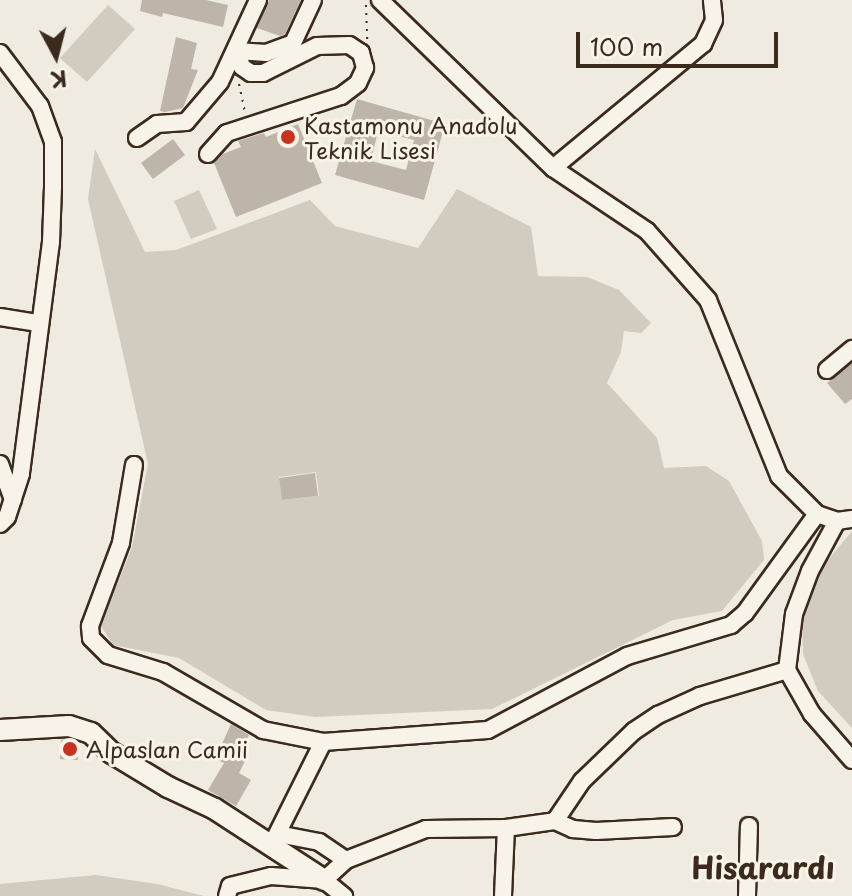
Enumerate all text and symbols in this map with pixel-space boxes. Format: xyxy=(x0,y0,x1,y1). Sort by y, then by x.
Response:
north arrow xyxy=(16,16,96,96)
scale bar xyxy=(580,16,782,66)
text: 100 m xyxy=(590,28,663,64)
text: K xyxy=(49,63,69,98)
place label: Kastamonu Anadolu Teknik Lisesi xyxy=(304,111,516,162)
marker: Kastamonu Anadolu Teknik Lisesi xyxy=(279,128,297,146)
place label: Alpaslan Camii xyxy=(86,736,250,762)
marker: Alpaslan Camii xyxy=(61,740,79,758)
district label: Hisarardı xyxy=(691,849,835,885)

